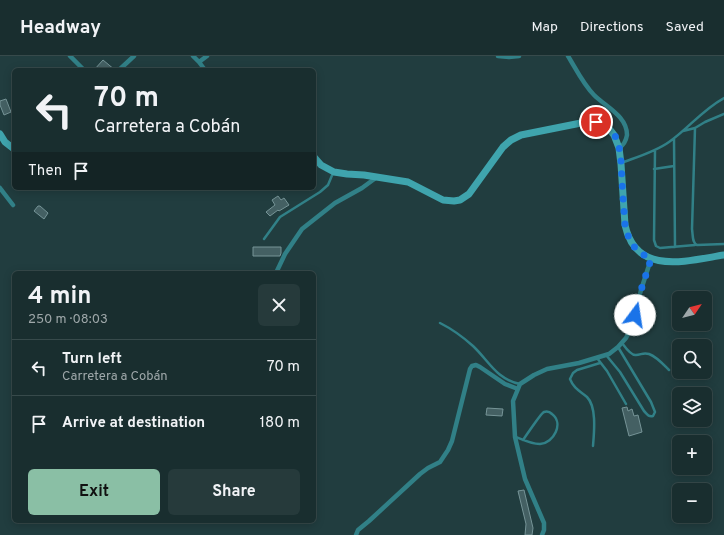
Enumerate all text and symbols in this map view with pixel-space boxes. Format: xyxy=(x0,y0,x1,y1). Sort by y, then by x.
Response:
text: Headway xyxy=(20,16,101,40)
text: Map xyxy=(532,19,558,36)
text: Directions xyxy=(580,19,644,36)
text: Saved xyxy=(666,19,704,36)
text: 70 m xyxy=(94,81,159,117)
icon: left xyxy=(28,84,80,136)
pin xyxy=(579,105,613,139)
icon: arrive xyxy=(585,111,607,133)
text: Carretera a Cobán xyxy=(94,116,240,139)
icon: arrive xyxy=(70,160,92,182)
text: Then xyxy=(28,162,62,181)
text: 4 min xyxy=(28,282,91,312)
button: close xyxy=(258,284,300,326)
north arrow xyxy=(672,291,712,331)
map controls xyxy=(672,291,712,523)
position arrow xyxy=(614,294,656,336)
text: 250 m · 08:03 xyxy=(28,312,108,328)
button: search xyxy=(672,339,712,379)
text: Turn left xyxy=(62,350,122,369)
icon: left xyxy=(28,357,50,379)
text: 70 m xyxy=(267,358,300,377)
text: Carretera a Cobán xyxy=(62,369,168,385)
button: layers xyxy=(672,387,712,427)
icon: arrive xyxy=(28,413,50,435)
text: Arrive at destination xyxy=(62,414,205,433)
text: 180 m xyxy=(260,414,300,433)
button: + xyxy=(672,435,712,475)
button: Exit xyxy=(28,469,160,515)
button: Share xyxy=(168,469,300,515)
button: − xyxy=(672,483,712,523)

